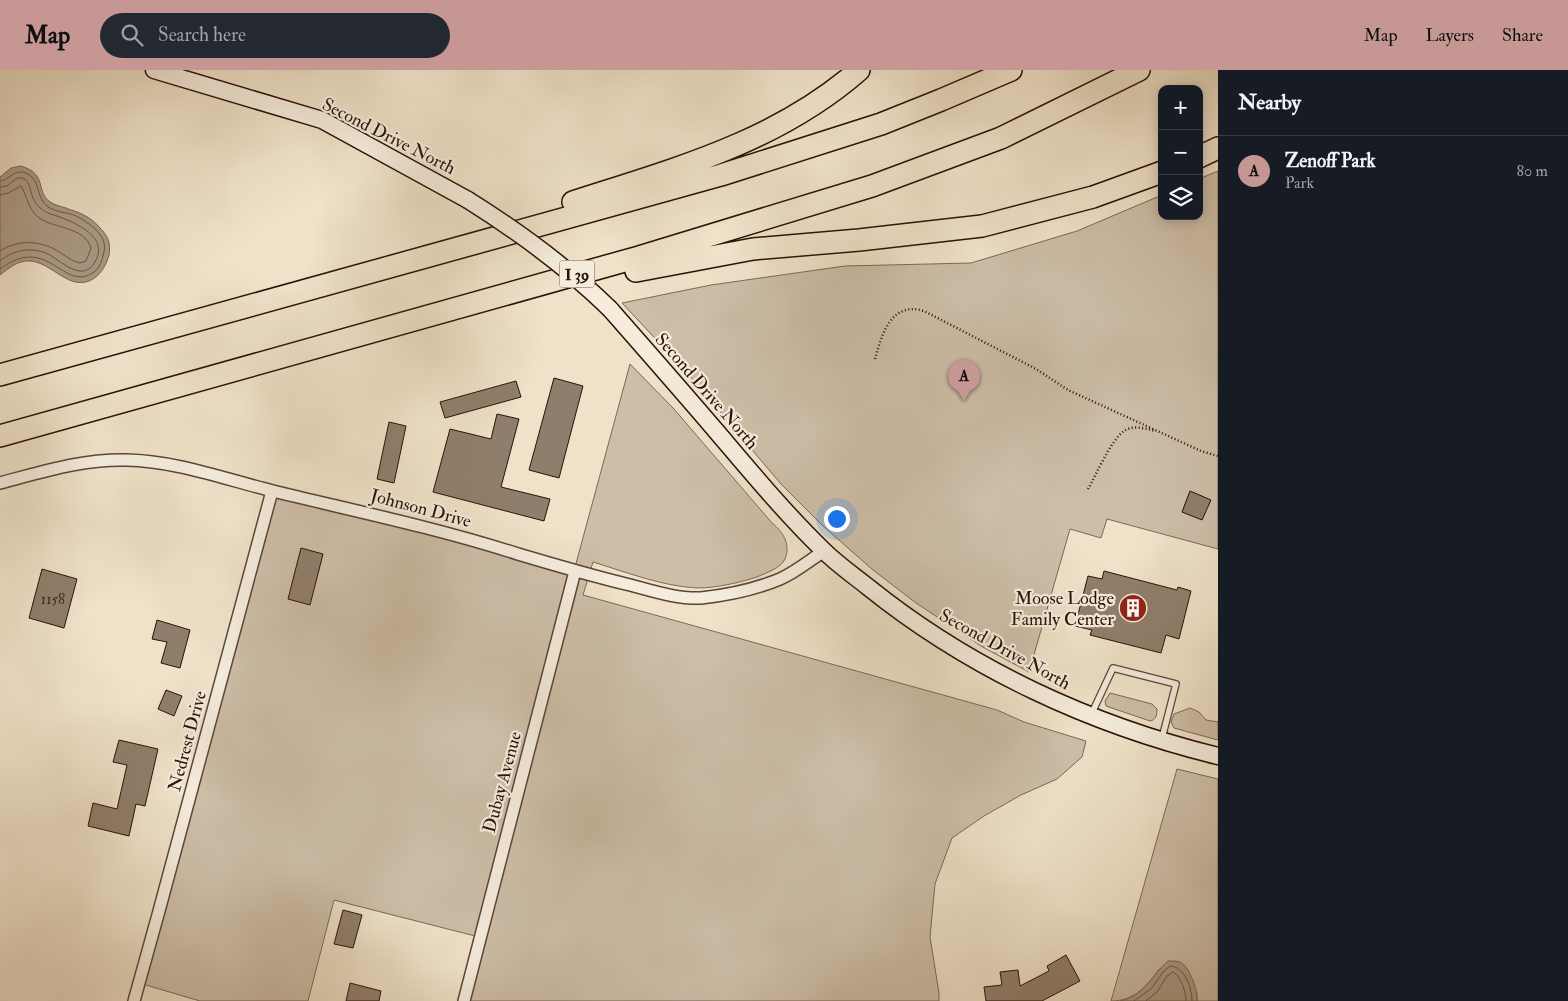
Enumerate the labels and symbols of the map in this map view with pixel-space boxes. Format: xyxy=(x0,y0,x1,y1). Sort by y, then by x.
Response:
street label: Second Drive North xyxy=(318,93,460,180)
road number: I 39 xyxy=(560,260,594,288)
street label: Second Drive North xyxy=(650,328,764,455)
pin: A xyxy=(948,360,980,401)
street label: Johnson Drive xyxy=(367,484,474,533)
your location xyxy=(824,506,850,532)
place label: Moose Lodge Family Center xyxy=(1011,587,1114,631)
house number: 1158 xyxy=(41,590,65,609)
building icon: Moose Lodge Family Center xyxy=(1118,593,1148,623)
street label: Second Drive North xyxy=(935,604,1075,695)
street label: Nedrest Drive xyxy=(163,688,212,794)
street label: Dubay Avenue xyxy=(478,729,527,835)

